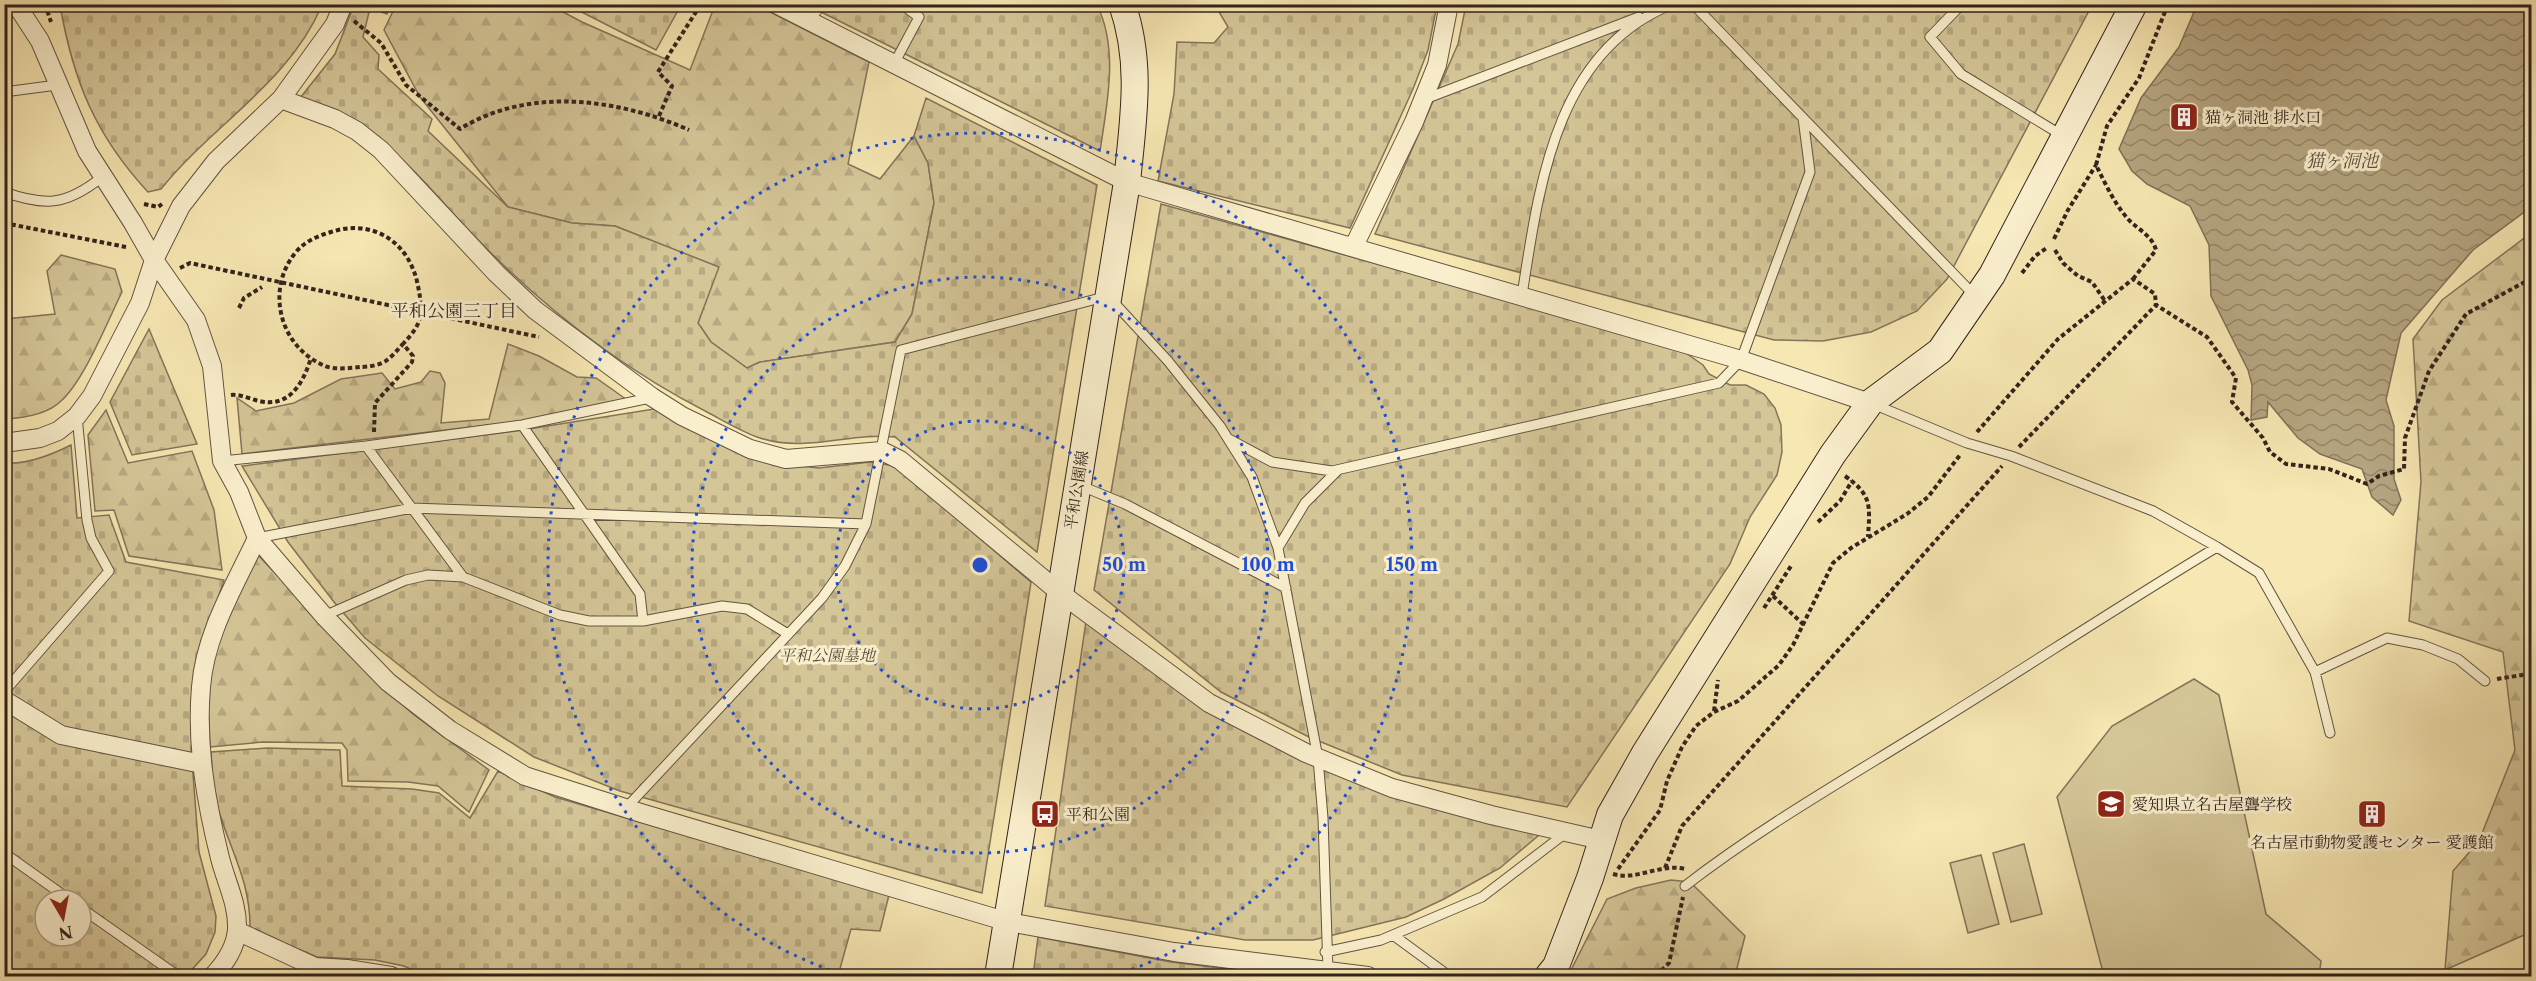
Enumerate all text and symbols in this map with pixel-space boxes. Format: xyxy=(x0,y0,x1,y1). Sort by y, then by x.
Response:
building icon: 猫ヶ洞池 排水口 xyxy=(2168,101,2200,133)
place label: 猫ヶ洞池 排水口 xyxy=(2205,107,2321,127)
water label: 猫ヶ洞池 xyxy=(2306,150,2380,172)
district label: 平和公園三丁目 xyxy=(391,300,517,322)
street label: 平和公園線 xyxy=(1060,449,1092,531)
text: 50 m xyxy=(1102,554,1146,576)
text: 100 m xyxy=(1241,554,1295,576)
text: 150 m xyxy=(1386,554,1438,576)
centre of rings xyxy=(970,555,990,575)
park label: 平和公園墓地 xyxy=(779,645,877,665)
school or university icon: 愛知県立名古屋聾学校 xyxy=(2095,788,2127,820)
place label: 愛知県立名古屋聾学校 xyxy=(2132,794,2292,814)
bus stop icon: 平和公園 xyxy=(1029,798,1061,830)
building icon: 名古屋市動物愛護センター 愛護館 xyxy=(2356,798,2388,830)
place label: 平和公園 xyxy=(1066,804,1130,824)
place label: 名古屋市動物愛護センター 愛護館 xyxy=(2250,832,2494,852)
north arrow xyxy=(33,888,93,948)
text: N xyxy=(57,922,74,944)

